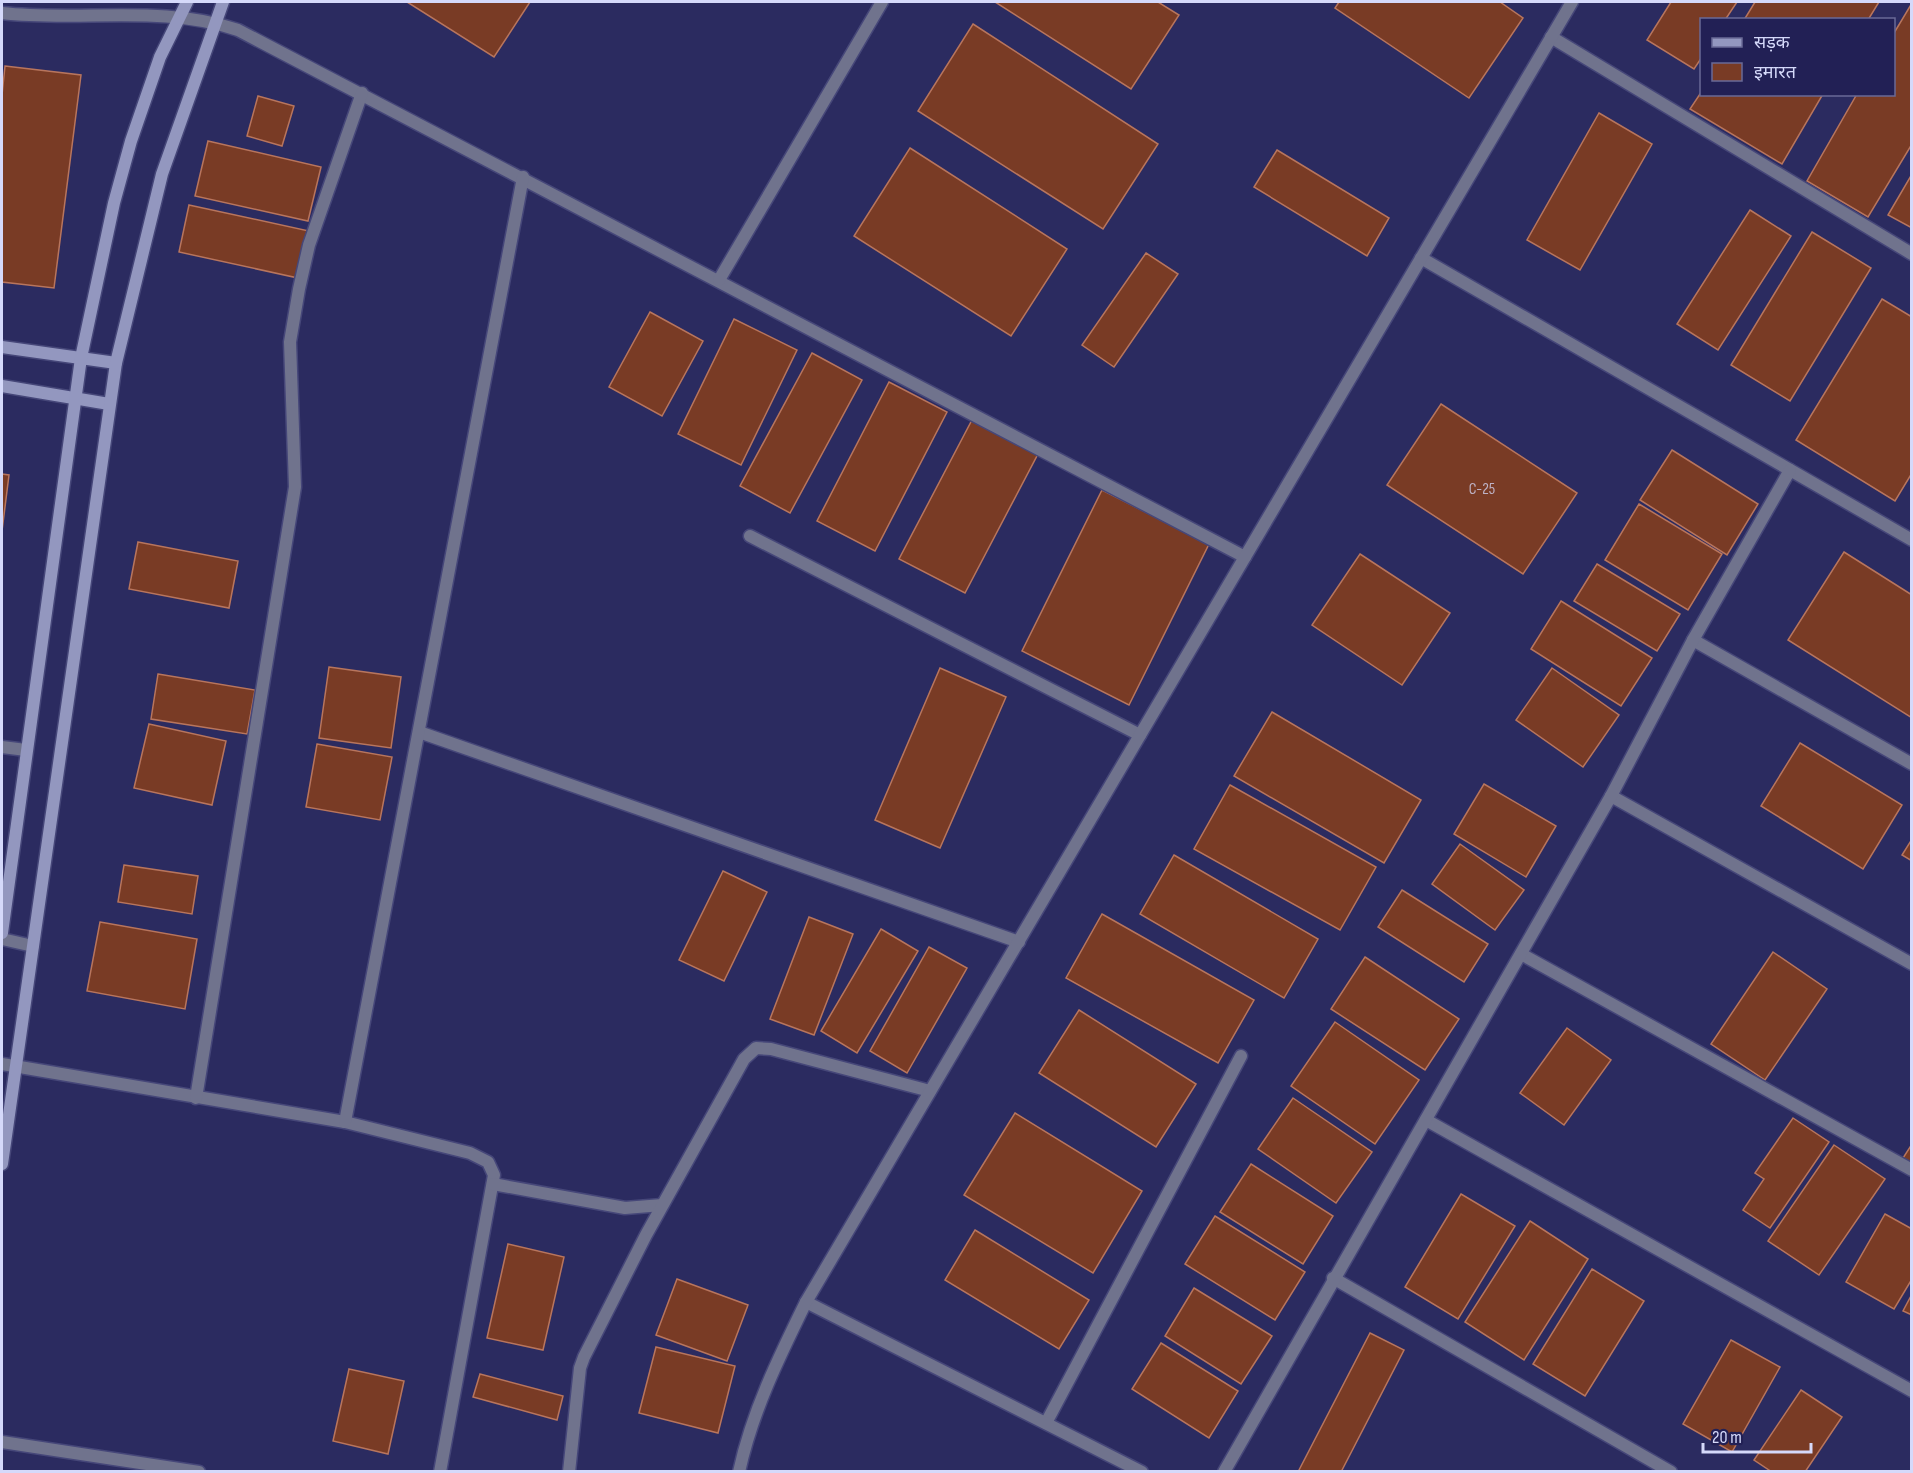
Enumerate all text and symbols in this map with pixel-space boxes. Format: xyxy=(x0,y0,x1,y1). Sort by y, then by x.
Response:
legend xyxy=(1700,18,1895,96)
text: सड़क xyxy=(1754,32,1791,53)
text: इमारत xyxy=(1754,62,1797,83)
house number: C-25 xyxy=(1469,480,1495,499)
scale bar xyxy=(1703,1416,1811,1454)
text: 20 m xyxy=(1712,1427,1742,1448)

